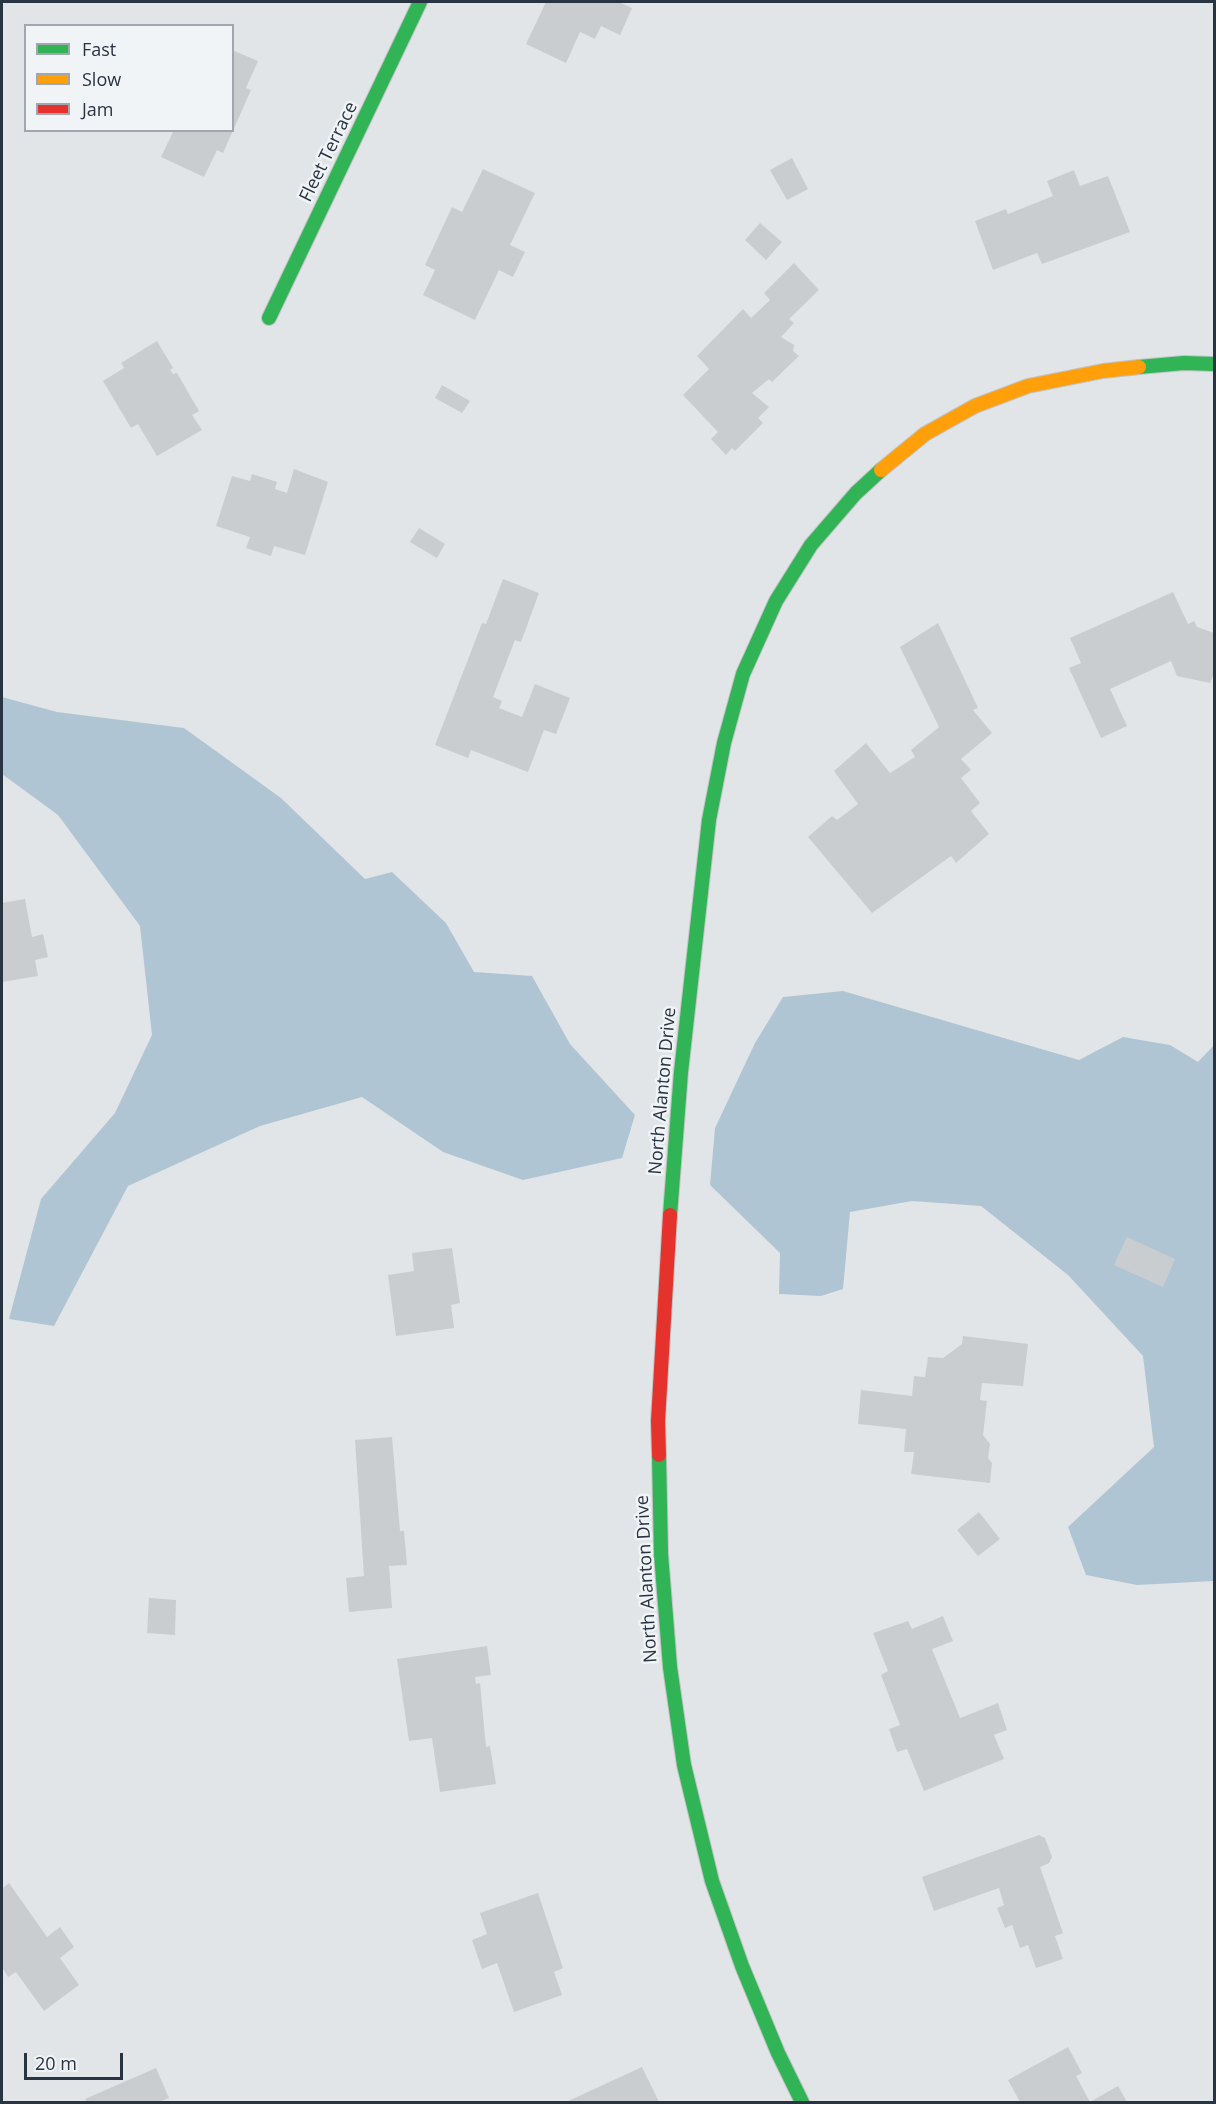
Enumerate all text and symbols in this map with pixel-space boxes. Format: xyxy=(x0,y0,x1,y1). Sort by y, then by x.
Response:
legend xyxy=(24,24,234,132)
text: Fast xyxy=(82,37,116,61)
text: Slow xyxy=(82,67,121,91)
text: Jam xyxy=(82,97,114,121)
street label: Fleet Terrace xyxy=(295,98,363,206)
street label: North Alanton Drive xyxy=(645,1006,681,1176)
street label: North Alanton Drive xyxy=(632,1495,662,1663)
scale bar xyxy=(27,2041,126,2079)
text: 20 m xyxy=(35,2051,77,2075)

